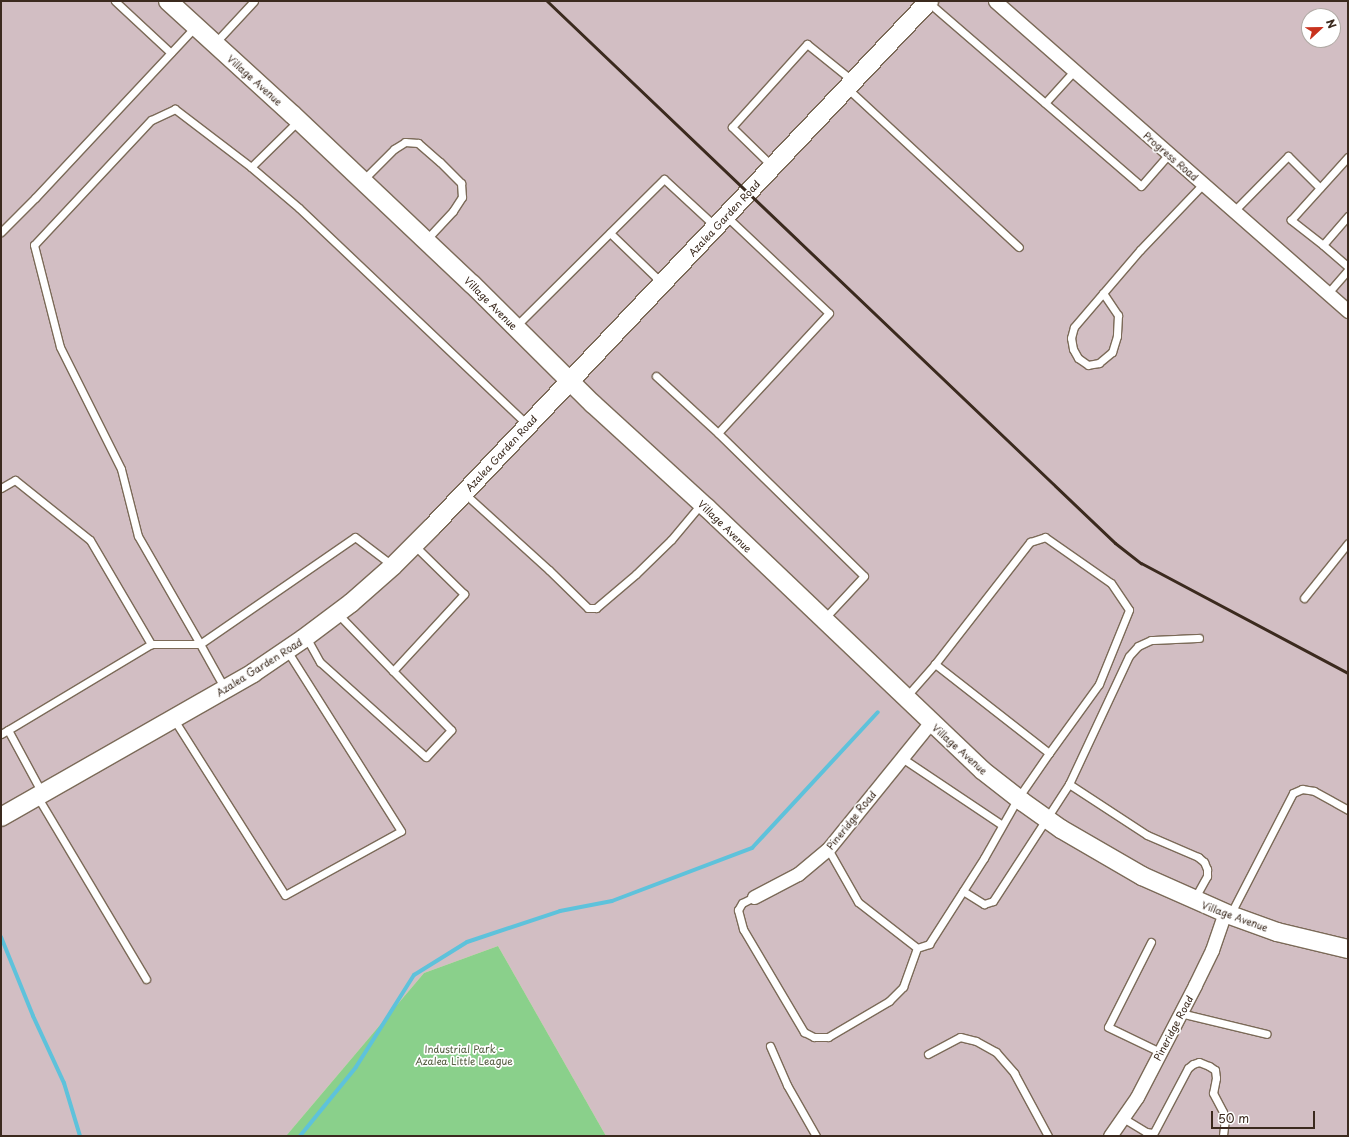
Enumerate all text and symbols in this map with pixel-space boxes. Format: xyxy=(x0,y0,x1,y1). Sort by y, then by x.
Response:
north arrow xyxy=(1301,8,1341,48)
text: N xyxy=(1322,16,1341,31)
street label: Village Avenue xyxy=(225,52,285,108)
street label: Progress Road xyxy=(1141,129,1201,183)
street label: Azalea Garden Road xyxy=(686,178,762,258)
street label: Village Avenue xyxy=(462,274,520,332)
street label: Azalea Garden Road xyxy=(463,413,539,493)
street label: Village Avenue xyxy=(696,498,754,554)
street label: Azalea Garden Road xyxy=(214,636,304,698)
street label: Village Avenue xyxy=(930,721,990,777)
street label: Pineridge Road xyxy=(824,788,878,852)
street label: Village Avenue xyxy=(1200,898,1270,934)
street label: Pineridge Road xyxy=(1151,994,1195,1062)
park label: Industrial Park - Azalea Little League xyxy=(415,1042,513,1066)
scale bar xyxy=(1213,1103,1317,1129)
text: 50 m xyxy=(1218,1109,1249,1127)

